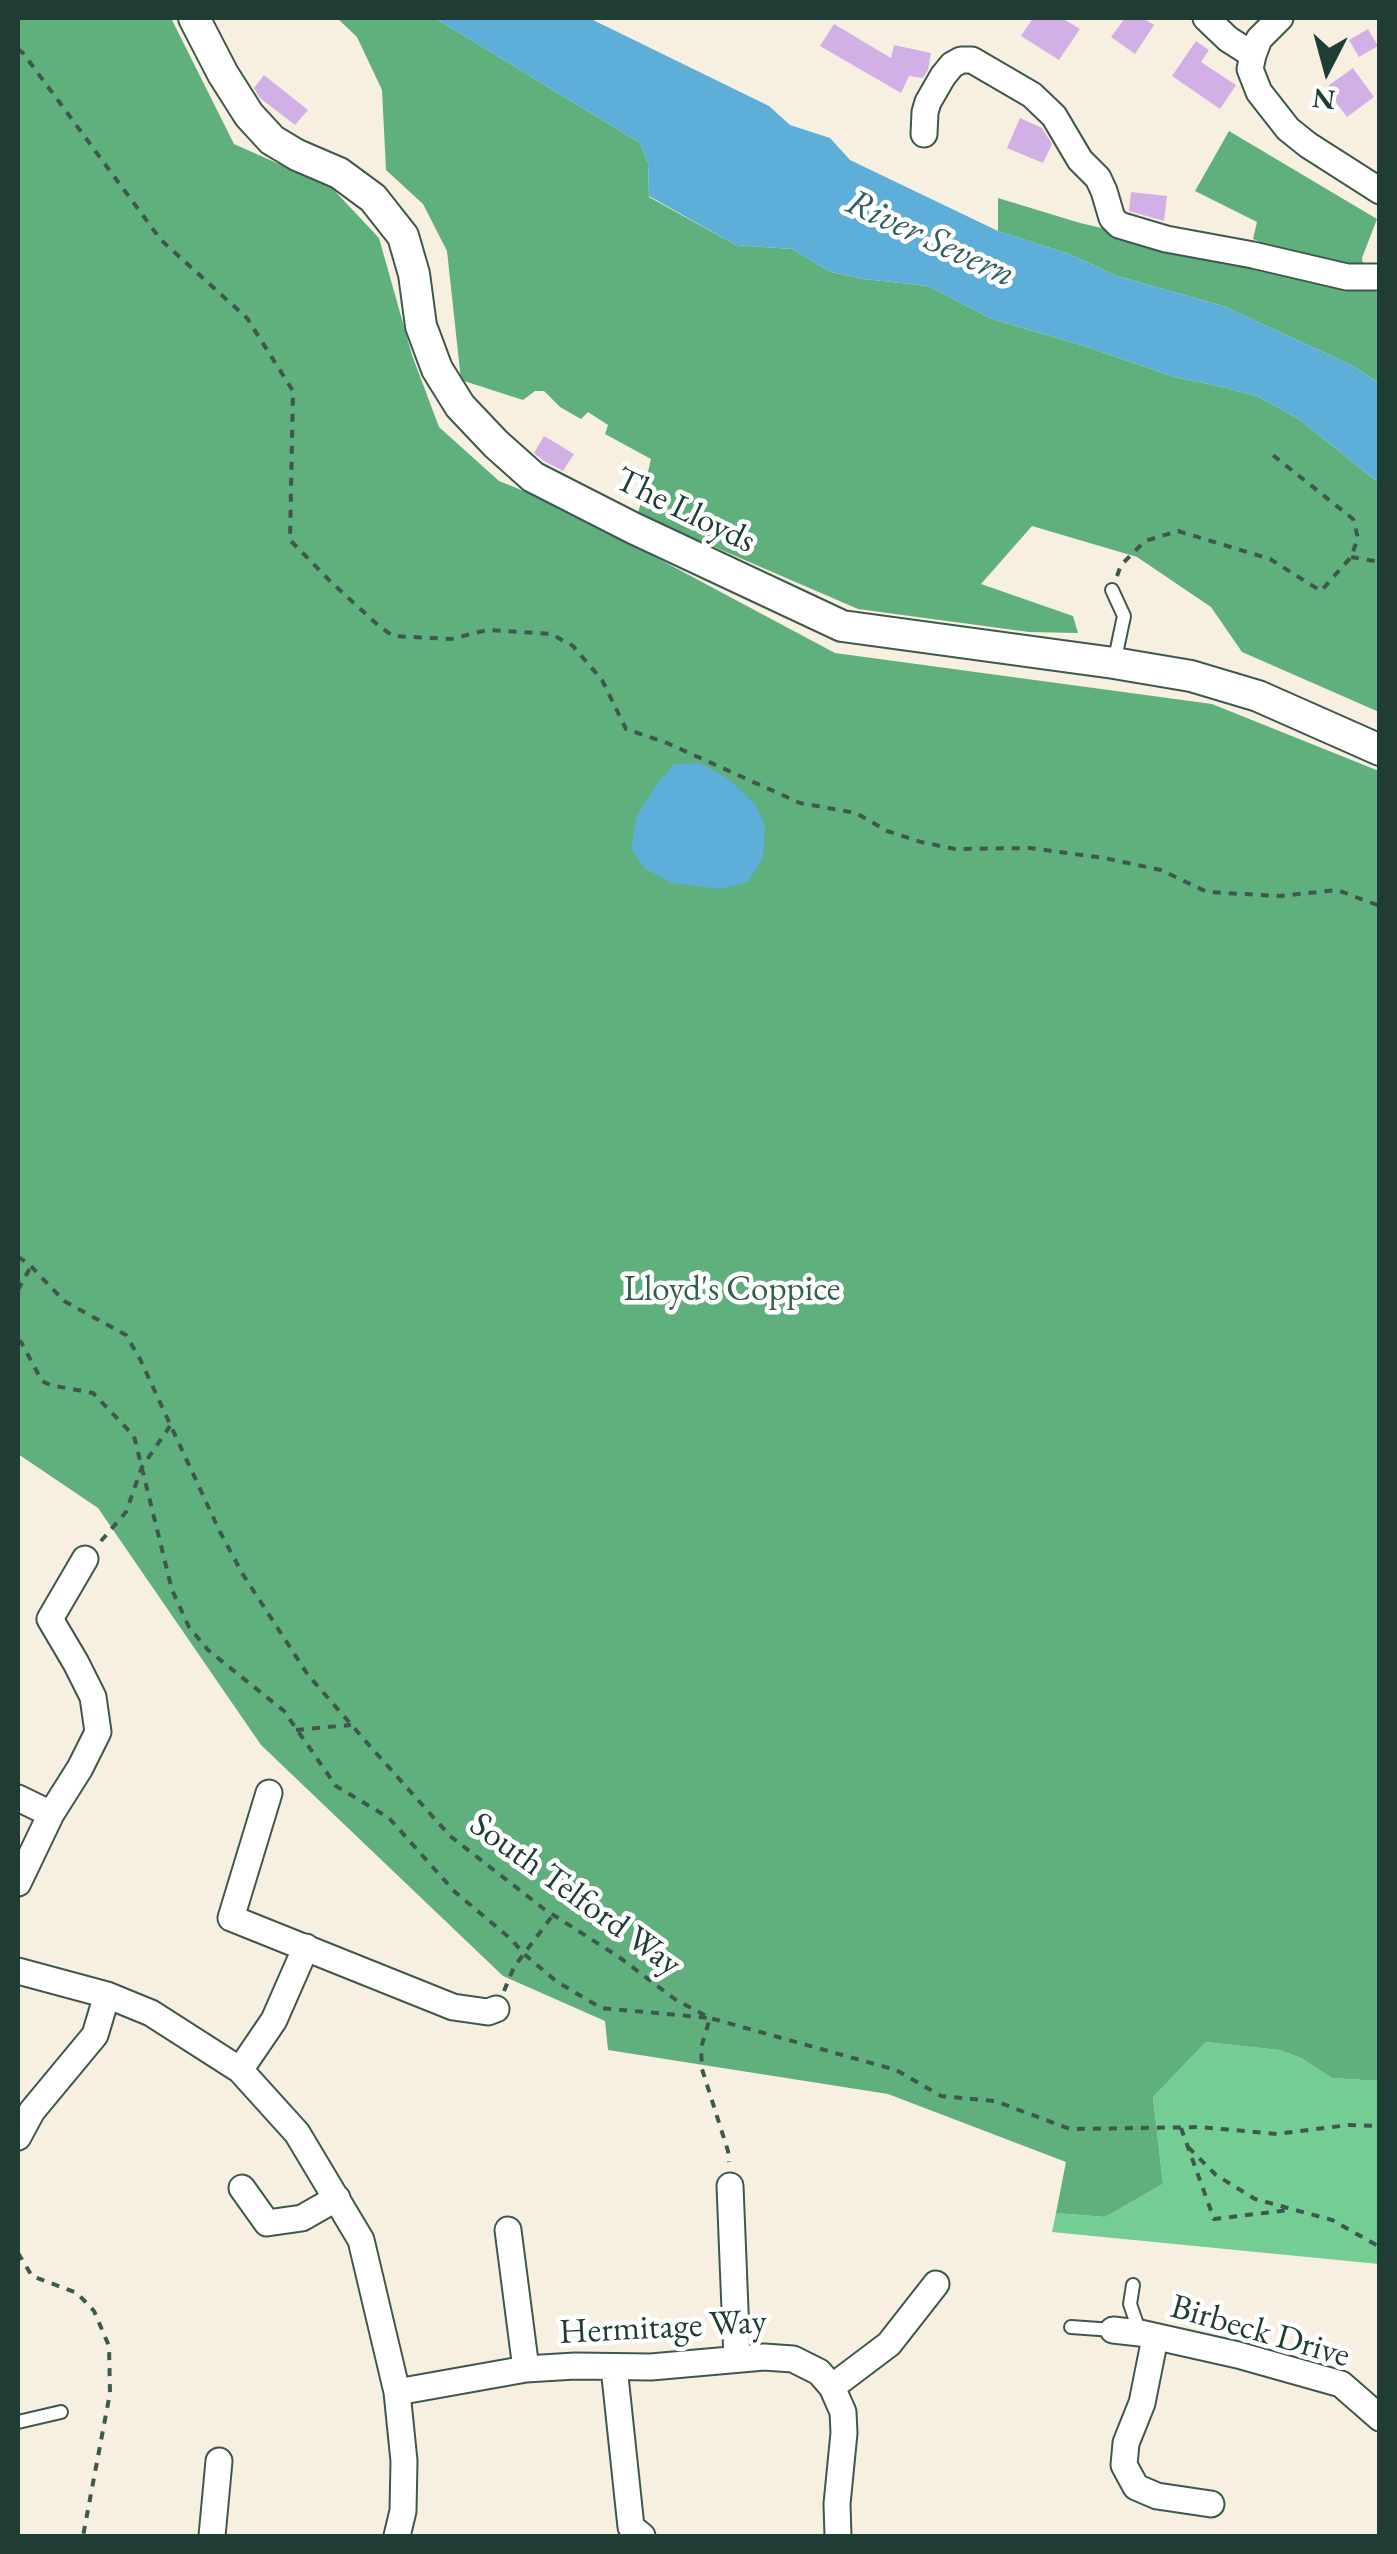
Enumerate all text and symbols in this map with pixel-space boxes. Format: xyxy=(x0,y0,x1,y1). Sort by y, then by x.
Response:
north arrow xyxy=(1277,20,1377,120)
text: N xyxy=(1311,81,1337,119)
water label: River Severn xyxy=(838,180,1022,298)
street label: The Lloyds xyxy=(608,459,762,563)
park label: Lloyd's Coppice xyxy=(623,1269,841,1311)
street label: South Telford Way xyxy=(461,1804,689,1986)
street label: Birbeck Drive xyxy=(1166,2286,1354,2378)
street label: Hermitage Way xyxy=(558,2302,768,2354)

